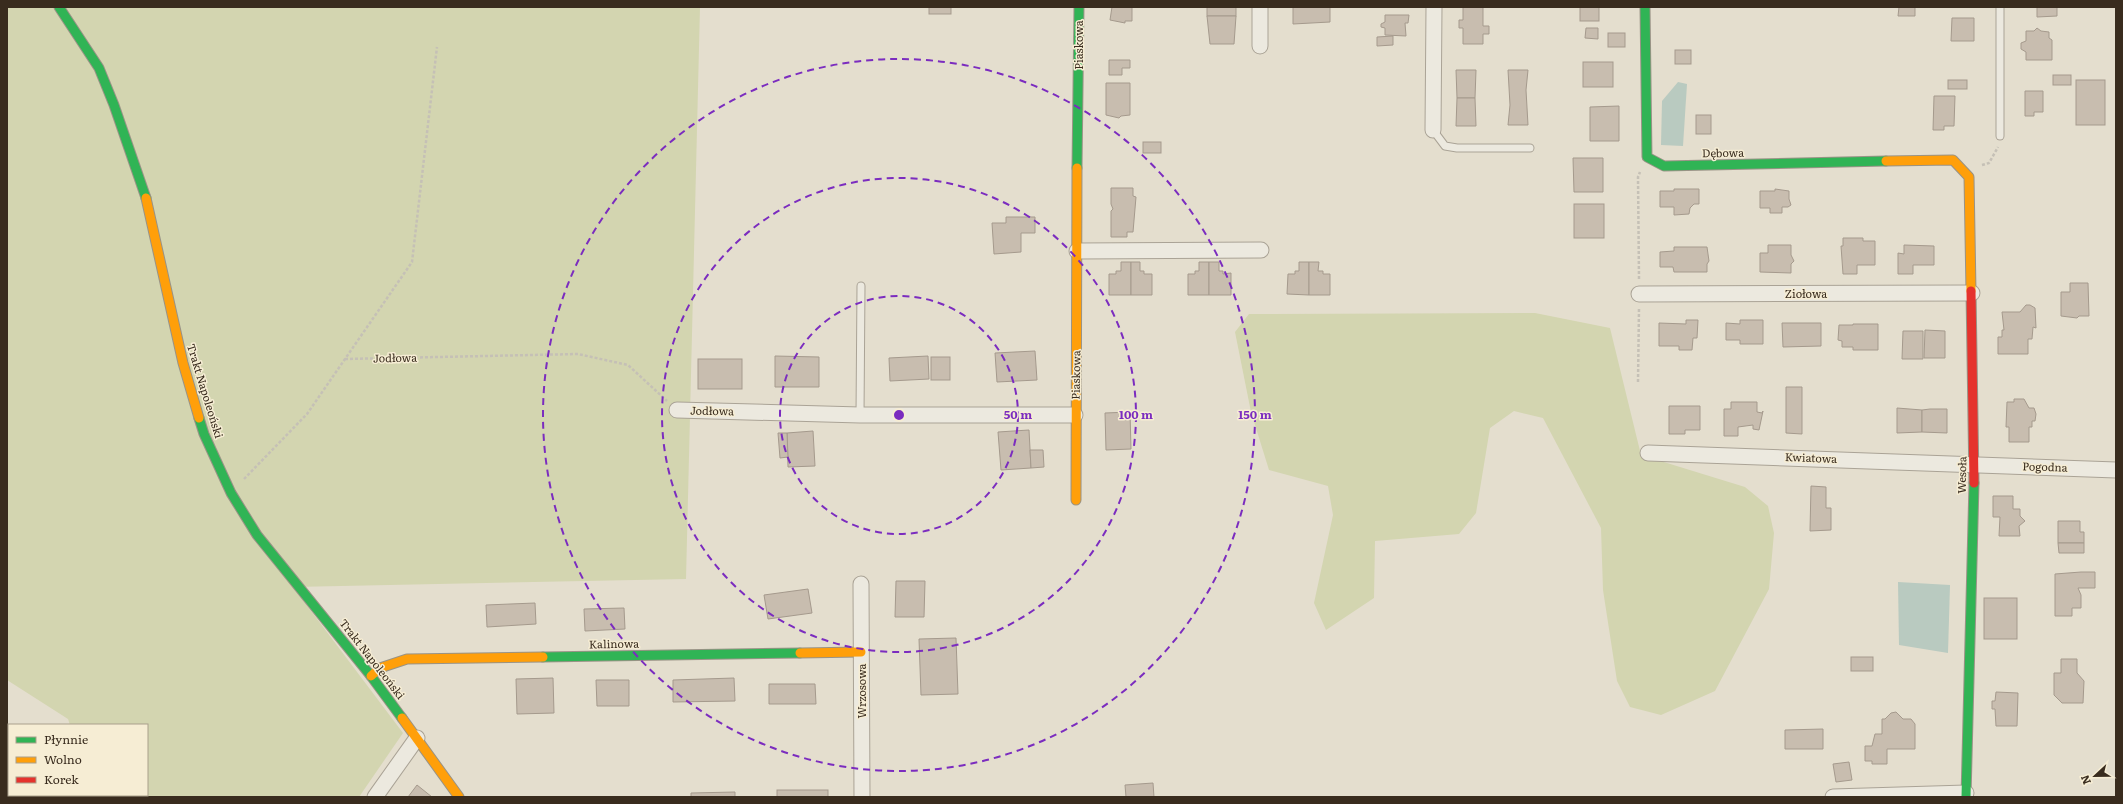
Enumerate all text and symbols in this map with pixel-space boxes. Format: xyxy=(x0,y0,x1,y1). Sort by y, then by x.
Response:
street label: Piaskowa xyxy=(1070,20,1086,70)
street label: Dębowa xyxy=(1702,144,1744,160)
street label: Ziołowa xyxy=(1785,285,1827,301)
street label: Trakt Napoleoński xyxy=(184,342,228,440)
street label: Jodłowa xyxy=(373,349,417,365)
street label: Piaskowa xyxy=(1067,350,1083,400)
street label: Jodłowa xyxy=(690,402,734,418)
text: 50 m xyxy=(1004,405,1032,423)
text: 100 m xyxy=(1119,405,1153,423)
text: 150 m xyxy=(1238,405,1272,423)
centre of rings xyxy=(892,408,906,422)
street label: Kwiatowa xyxy=(1785,448,1837,466)
street label: Wesoła xyxy=(1953,456,1969,494)
street label: Pogodna xyxy=(2022,457,2068,475)
street label: Trakt Napoleoński xyxy=(336,615,409,702)
street label: Kalinowa xyxy=(589,635,639,651)
street label: Wrzosowa xyxy=(853,663,869,718)
legend xyxy=(8,724,148,796)
text: Płynnie xyxy=(44,730,88,748)
text: Wolno xyxy=(44,750,82,768)
north arrow xyxy=(2075,756,2115,796)
text: Korek xyxy=(44,770,79,788)
text: N xyxy=(2076,773,2094,787)

